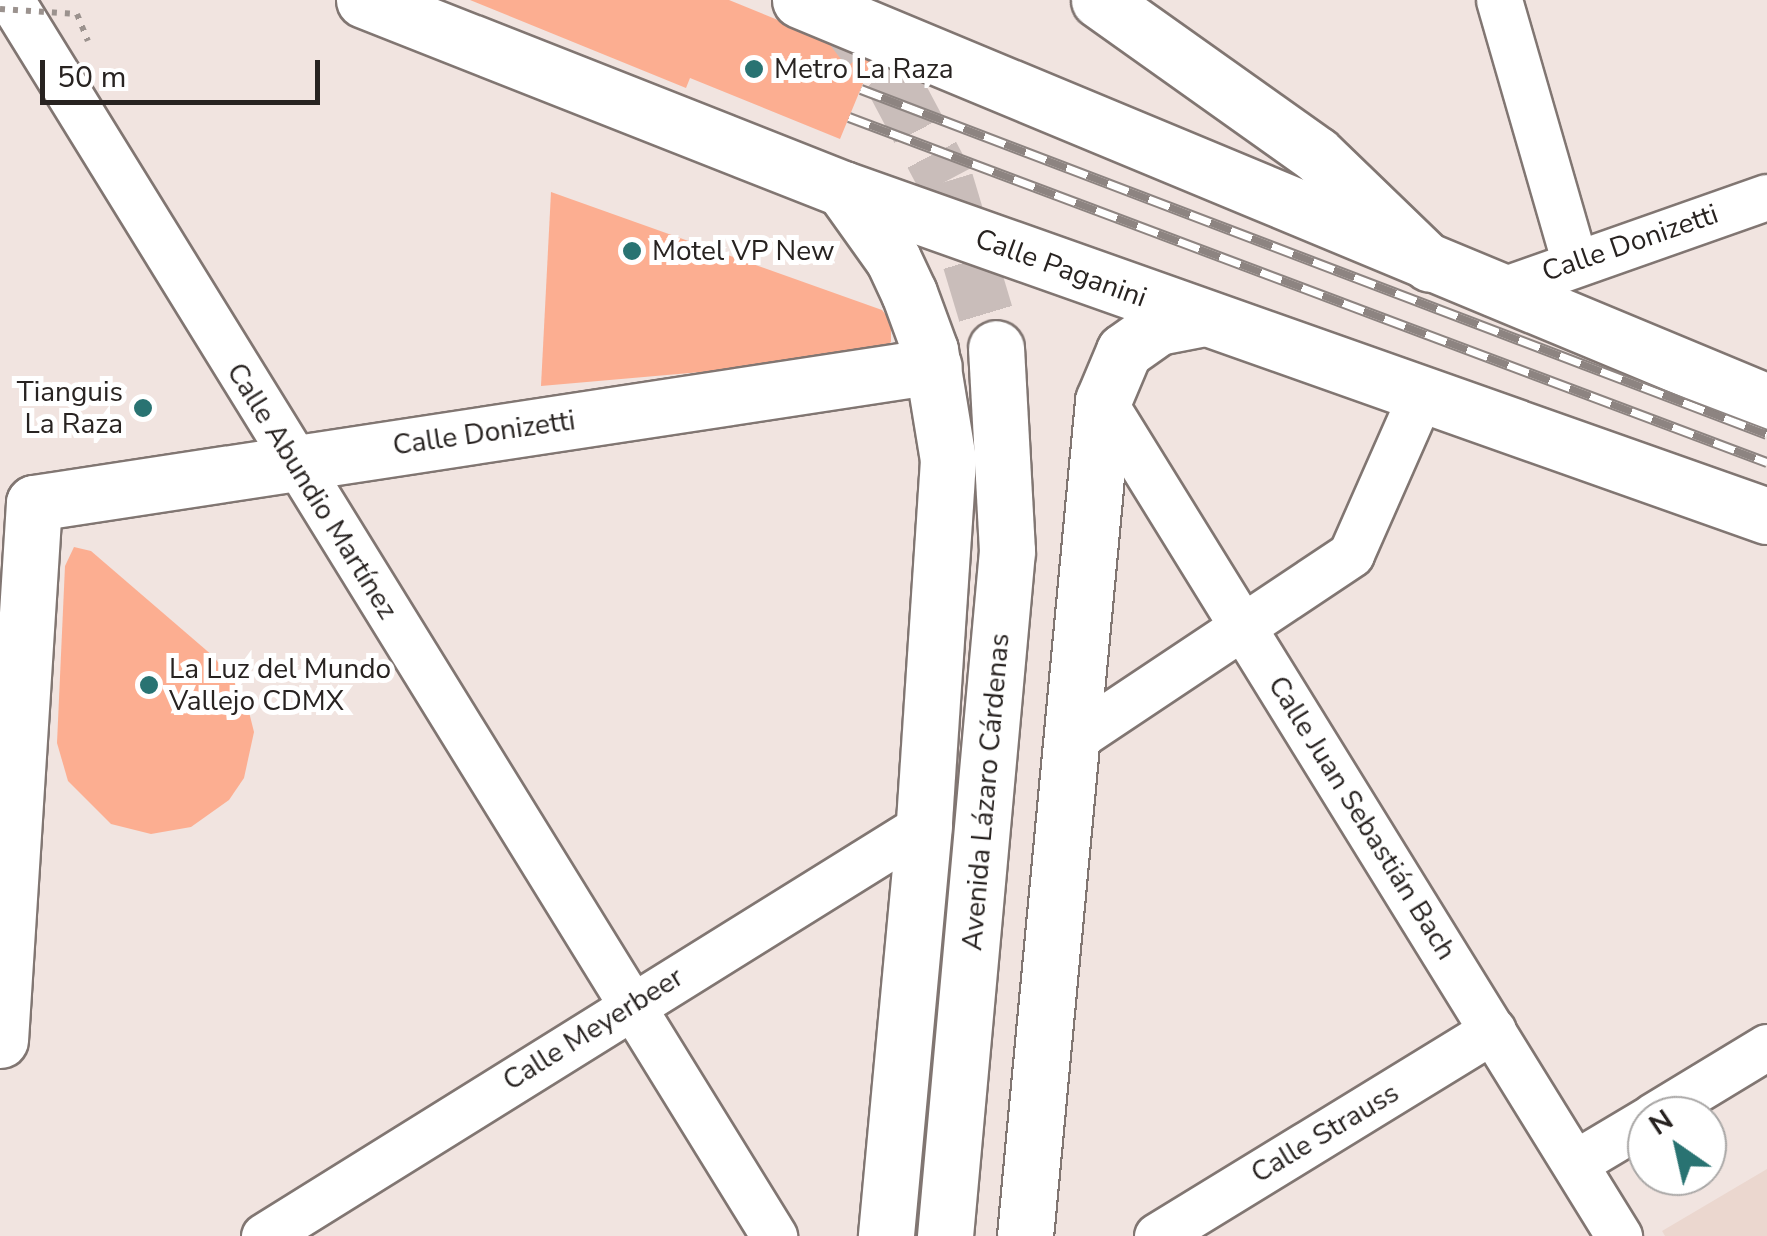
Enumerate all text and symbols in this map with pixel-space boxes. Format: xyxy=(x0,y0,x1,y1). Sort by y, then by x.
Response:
scale bar xyxy=(45,40,325,102)
place label: Metro La Raza xyxy=(774,52,954,86)
text: 50 m xyxy=(57,57,126,98)
marker: Metro La Raza xyxy=(743,58,765,80)
street label: Calle Donizetti xyxy=(1538,197,1722,289)
street label: Calle Paganini xyxy=(971,221,1151,315)
place label: Motel VP New xyxy=(652,234,835,268)
marker: Motel VP New xyxy=(621,240,643,262)
street label: Calle Abundio Martínez xyxy=(220,357,404,625)
place label: Tianguis La Raza xyxy=(17,375,123,441)
marker: Tianguis La Raza xyxy=(132,397,154,419)
street label: Calle Donizetti xyxy=(391,404,577,462)
street label: Avenida Lázaro Cárdenas xyxy=(955,632,1017,952)
place label: La Luz del Mundo Vallejo CDMX xyxy=(169,652,391,718)
street label: Calle Juan Sebastián Bach xyxy=(1261,670,1463,966)
marker: La Luz del Mundo Vallejo CDMX xyxy=(138,674,160,696)
street label: Calle Meyerbeer xyxy=(497,960,689,1098)
street label: Calle Strauss xyxy=(1245,1076,1405,1190)
north arrow xyxy=(1627,1096,1727,1196)
text: N xyxy=(1642,1101,1681,1144)

